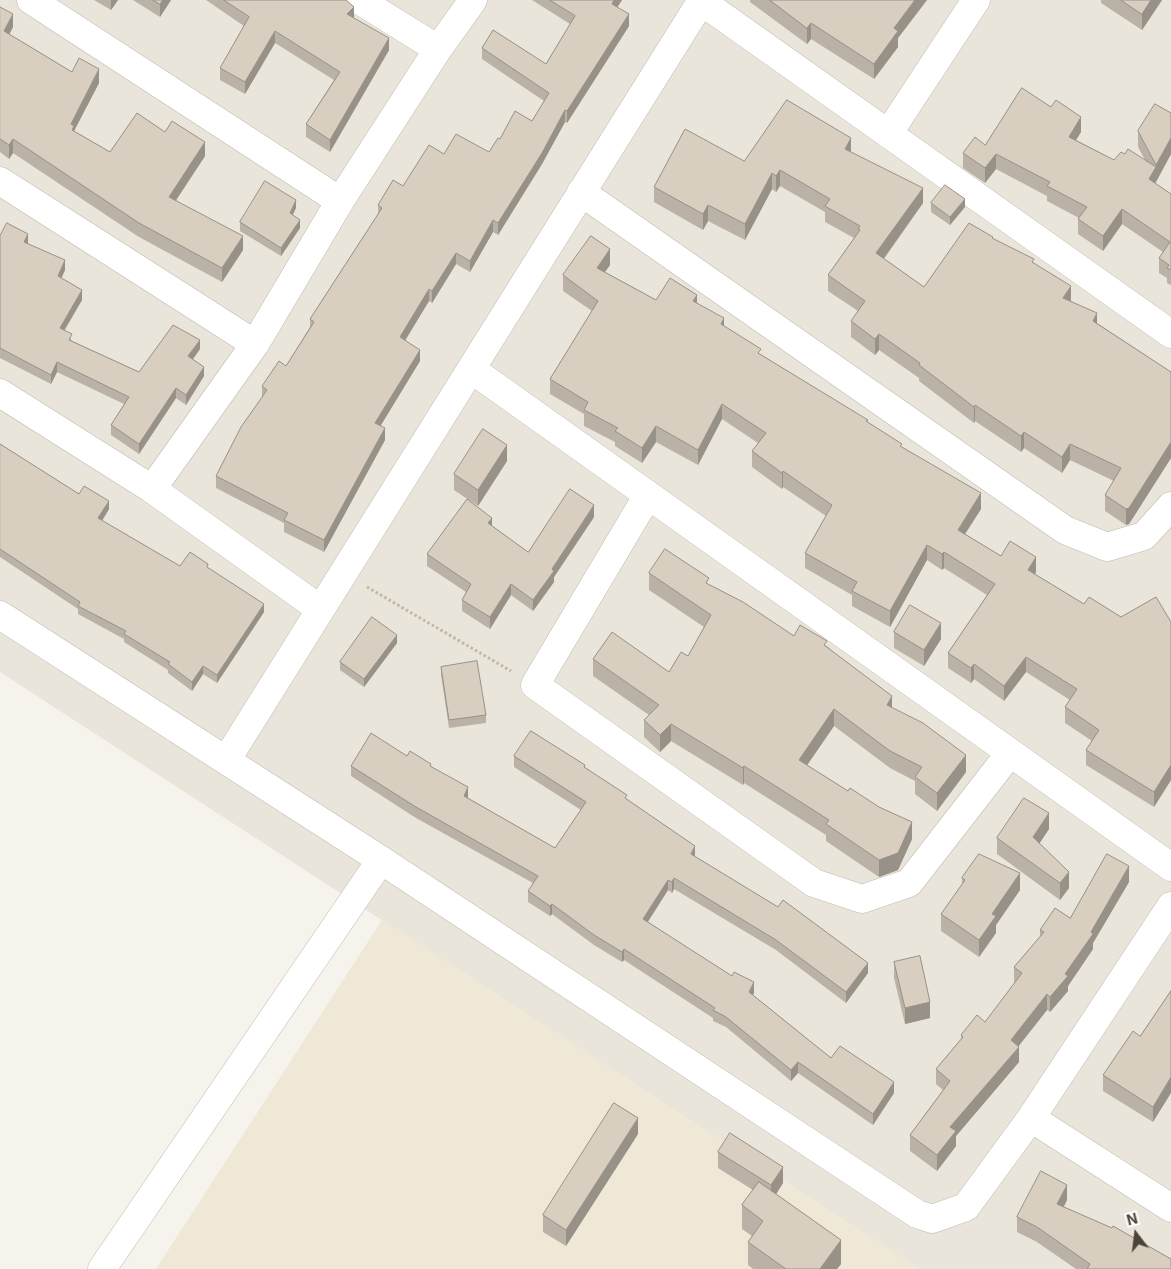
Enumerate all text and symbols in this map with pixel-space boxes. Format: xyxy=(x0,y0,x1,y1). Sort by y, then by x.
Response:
north arrow xyxy=(1111,1209,1161,1259)
text: N xyxy=(1125,1209,1139,1229)

